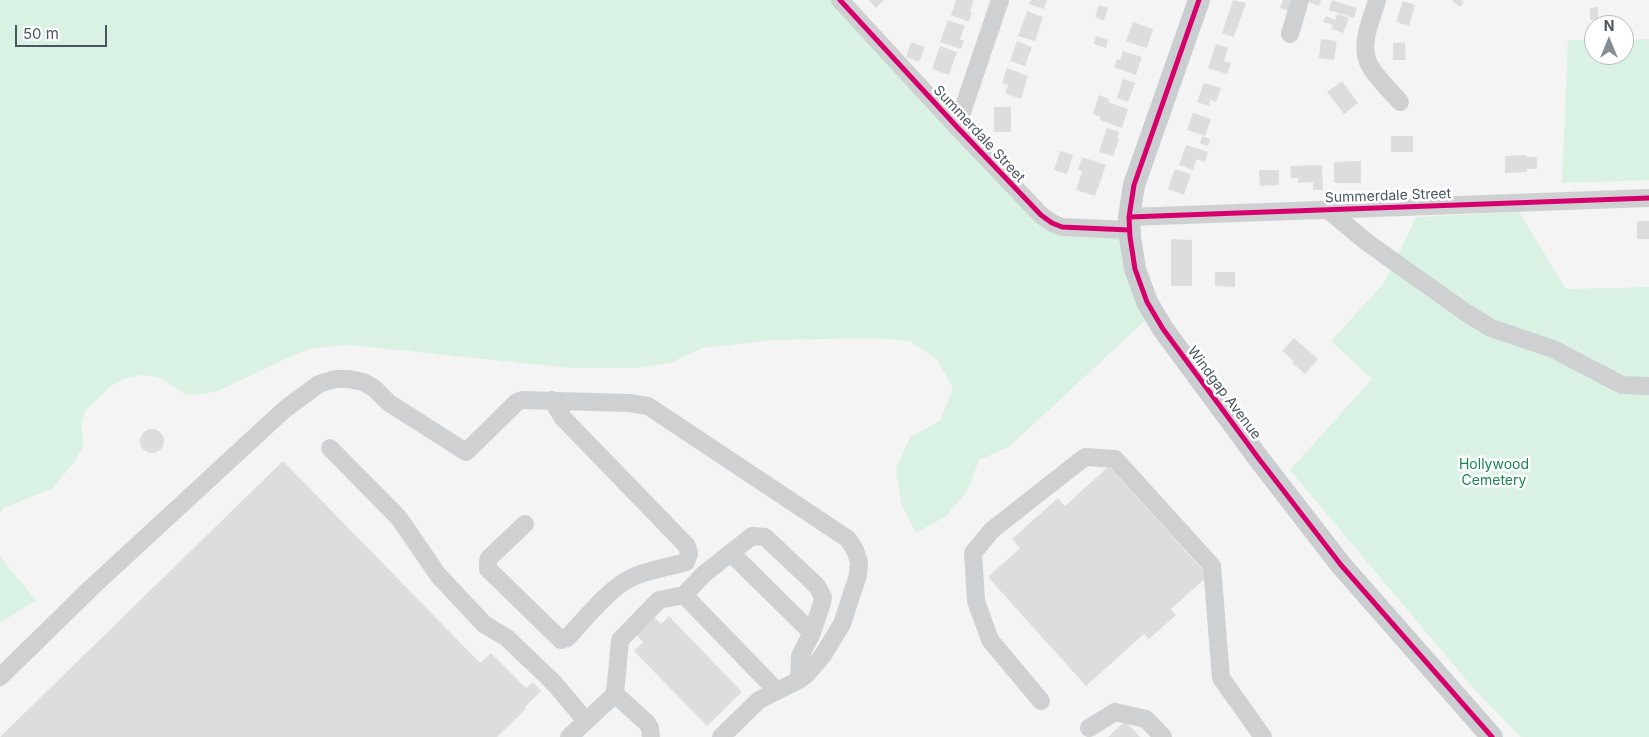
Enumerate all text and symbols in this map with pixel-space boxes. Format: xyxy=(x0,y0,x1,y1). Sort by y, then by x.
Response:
scale bar xyxy=(18,15,110,47)
north arrow xyxy=(1584,15,1634,65)
text: N xyxy=(1604,17,1614,34)
text: 50 m xyxy=(23,24,59,43)
street label: Summerdale Street xyxy=(930,82,1028,186)
street label: Summerdale Street xyxy=(1325,185,1451,207)
street label: Windgap Avenue xyxy=(1184,343,1264,443)
park label: Hollywood Cemetery xyxy=(1459,457,1529,490)

